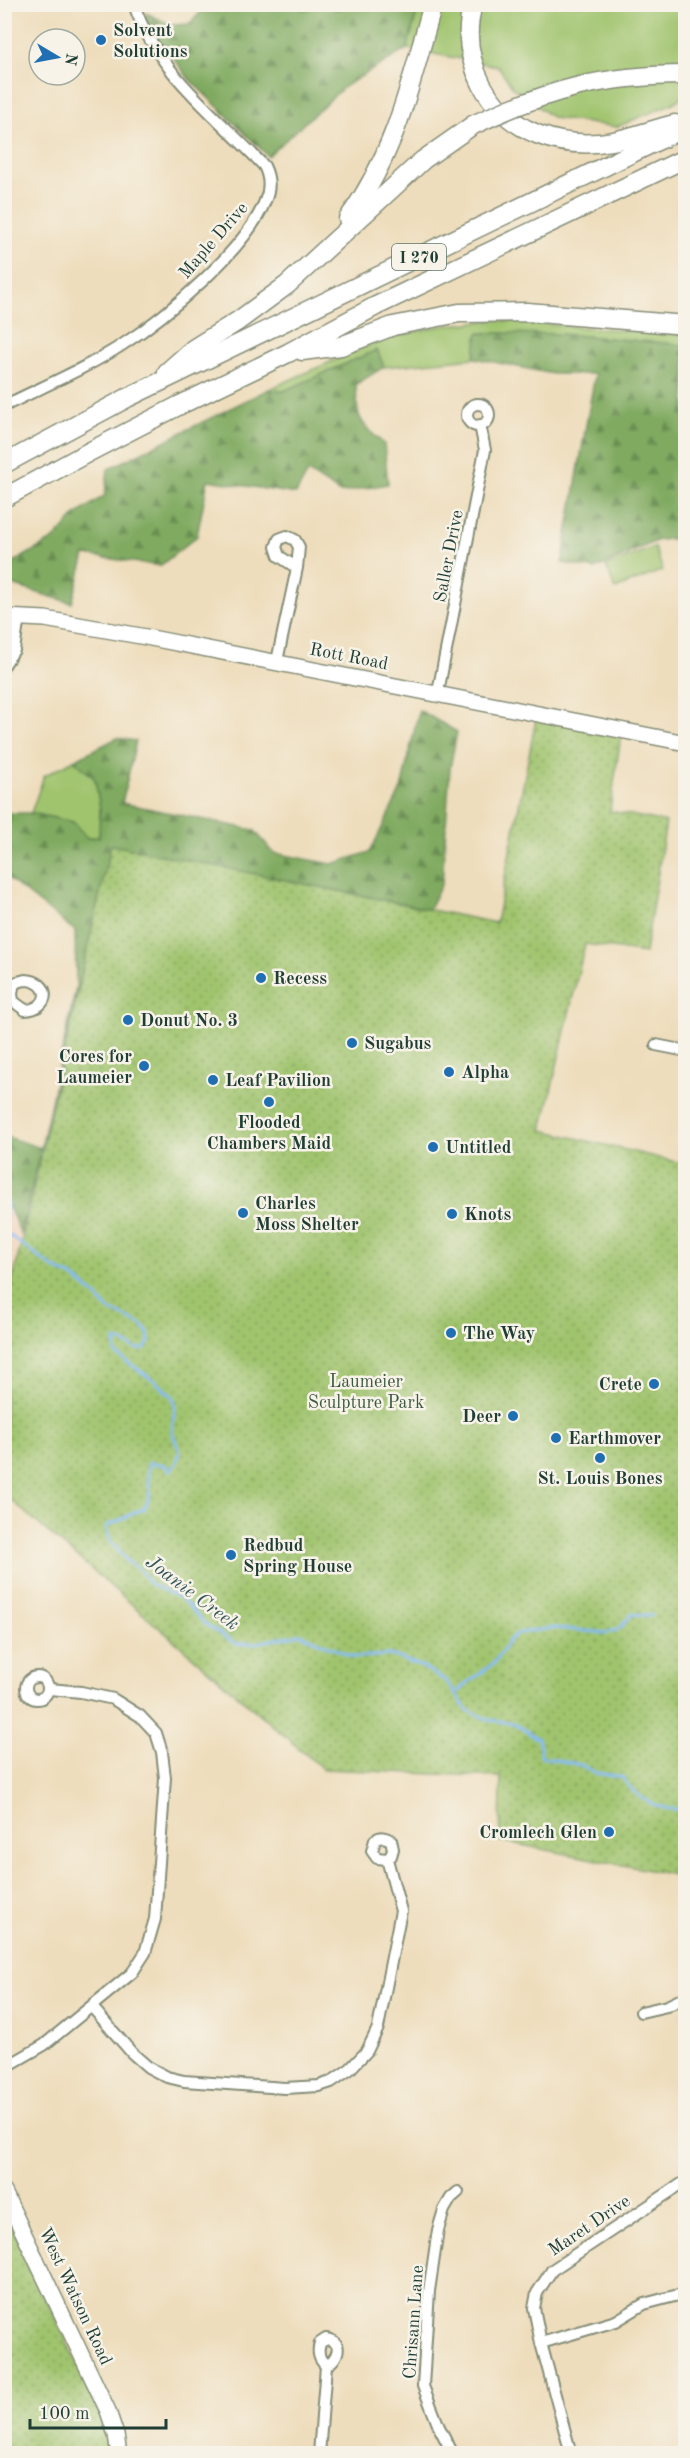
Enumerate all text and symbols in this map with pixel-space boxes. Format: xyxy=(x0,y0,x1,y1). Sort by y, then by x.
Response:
place label: Solvent Solutions xyxy=(113,22,188,61)
north arrow xyxy=(27,27,87,87)
marker: Solvent Solutions xyxy=(94,33,108,47)
text: N xyxy=(61,52,79,67)
street label: Maple Drive xyxy=(176,199,252,282)
road number: I 270 xyxy=(392,244,446,270)
street label: Saller Drive xyxy=(431,508,467,604)
street label: Rott Road xyxy=(308,641,390,673)
place label: Recess xyxy=(273,970,327,988)
marker: Recess xyxy=(254,971,268,985)
place label: Donut No. 3 xyxy=(140,1012,238,1030)
marker: Donut No. 3 xyxy=(121,1013,135,1027)
place label: Sugabus xyxy=(364,1035,432,1053)
marker: Sugabus xyxy=(345,1036,359,1050)
place label: Cores for Laumeier xyxy=(56,1048,132,1087)
marker: Cores for Laumeier xyxy=(137,1059,151,1073)
place label: Alpha xyxy=(461,1064,509,1082)
marker: Alpha xyxy=(442,1065,456,1079)
place label: Leaf Pavilion xyxy=(225,1072,331,1090)
marker: Leaf Pavilion xyxy=(206,1073,220,1087)
marker: Flooded Chambers Maid xyxy=(262,1095,276,1109)
place label: Flooded Chambers Maid xyxy=(207,1114,331,1153)
place label: Untitled xyxy=(445,1139,512,1157)
marker: Untitled xyxy=(426,1140,440,1154)
place label: Charles Moss Shelter xyxy=(255,1195,359,1234)
marker: Charles Moss Shelter xyxy=(236,1206,250,1220)
place label: Knots xyxy=(464,1206,511,1224)
marker: Knots xyxy=(445,1207,459,1221)
place label: The Way xyxy=(463,1325,535,1343)
marker: The Way xyxy=(444,1326,458,1340)
park label: Laumeier Sculpture Park xyxy=(308,1373,424,1412)
place label: Crete xyxy=(599,1376,642,1394)
marker: Crete xyxy=(647,1377,661,1391)
place label: Deer xyxy=(462,1408,501,1426)
marker: Deer xyxy=(506,1409,520,1423)
place label: Earthmover xyxy=(568,1430,661,1448)
marker: Earthmover xyxy=(549,1431,563,1445)
marker: St. Louis Bones xyxy=(593,1451,607,1465)
place label: St. Louis Bones xyxy=(537,1470,663,1488)
place label: Redbud Spring House xyxy=(243,1537,352,1576)
marker: Redbud Spring House xyxy=(224,1548,238,1562)
water label: Joanie Creek xyxy=(141,1552,242,1635)
place label: Cromlech Glen xyxy=(479,1824,597,1842)
marker: Cromlech Glen xyxy=(602,1825,616,1839)
street label: Maret Drive xyxy=(545,2192,634,2260)
street label: West Watson Road xyxy=(35,2225,115,2368)
street label: Chrisann Lane xyxy=(401,2264,427,2380)
scale bar xyxy=(30,2392,166,2430)
text: 100 m xyxy=(39,2405,90,2423)

